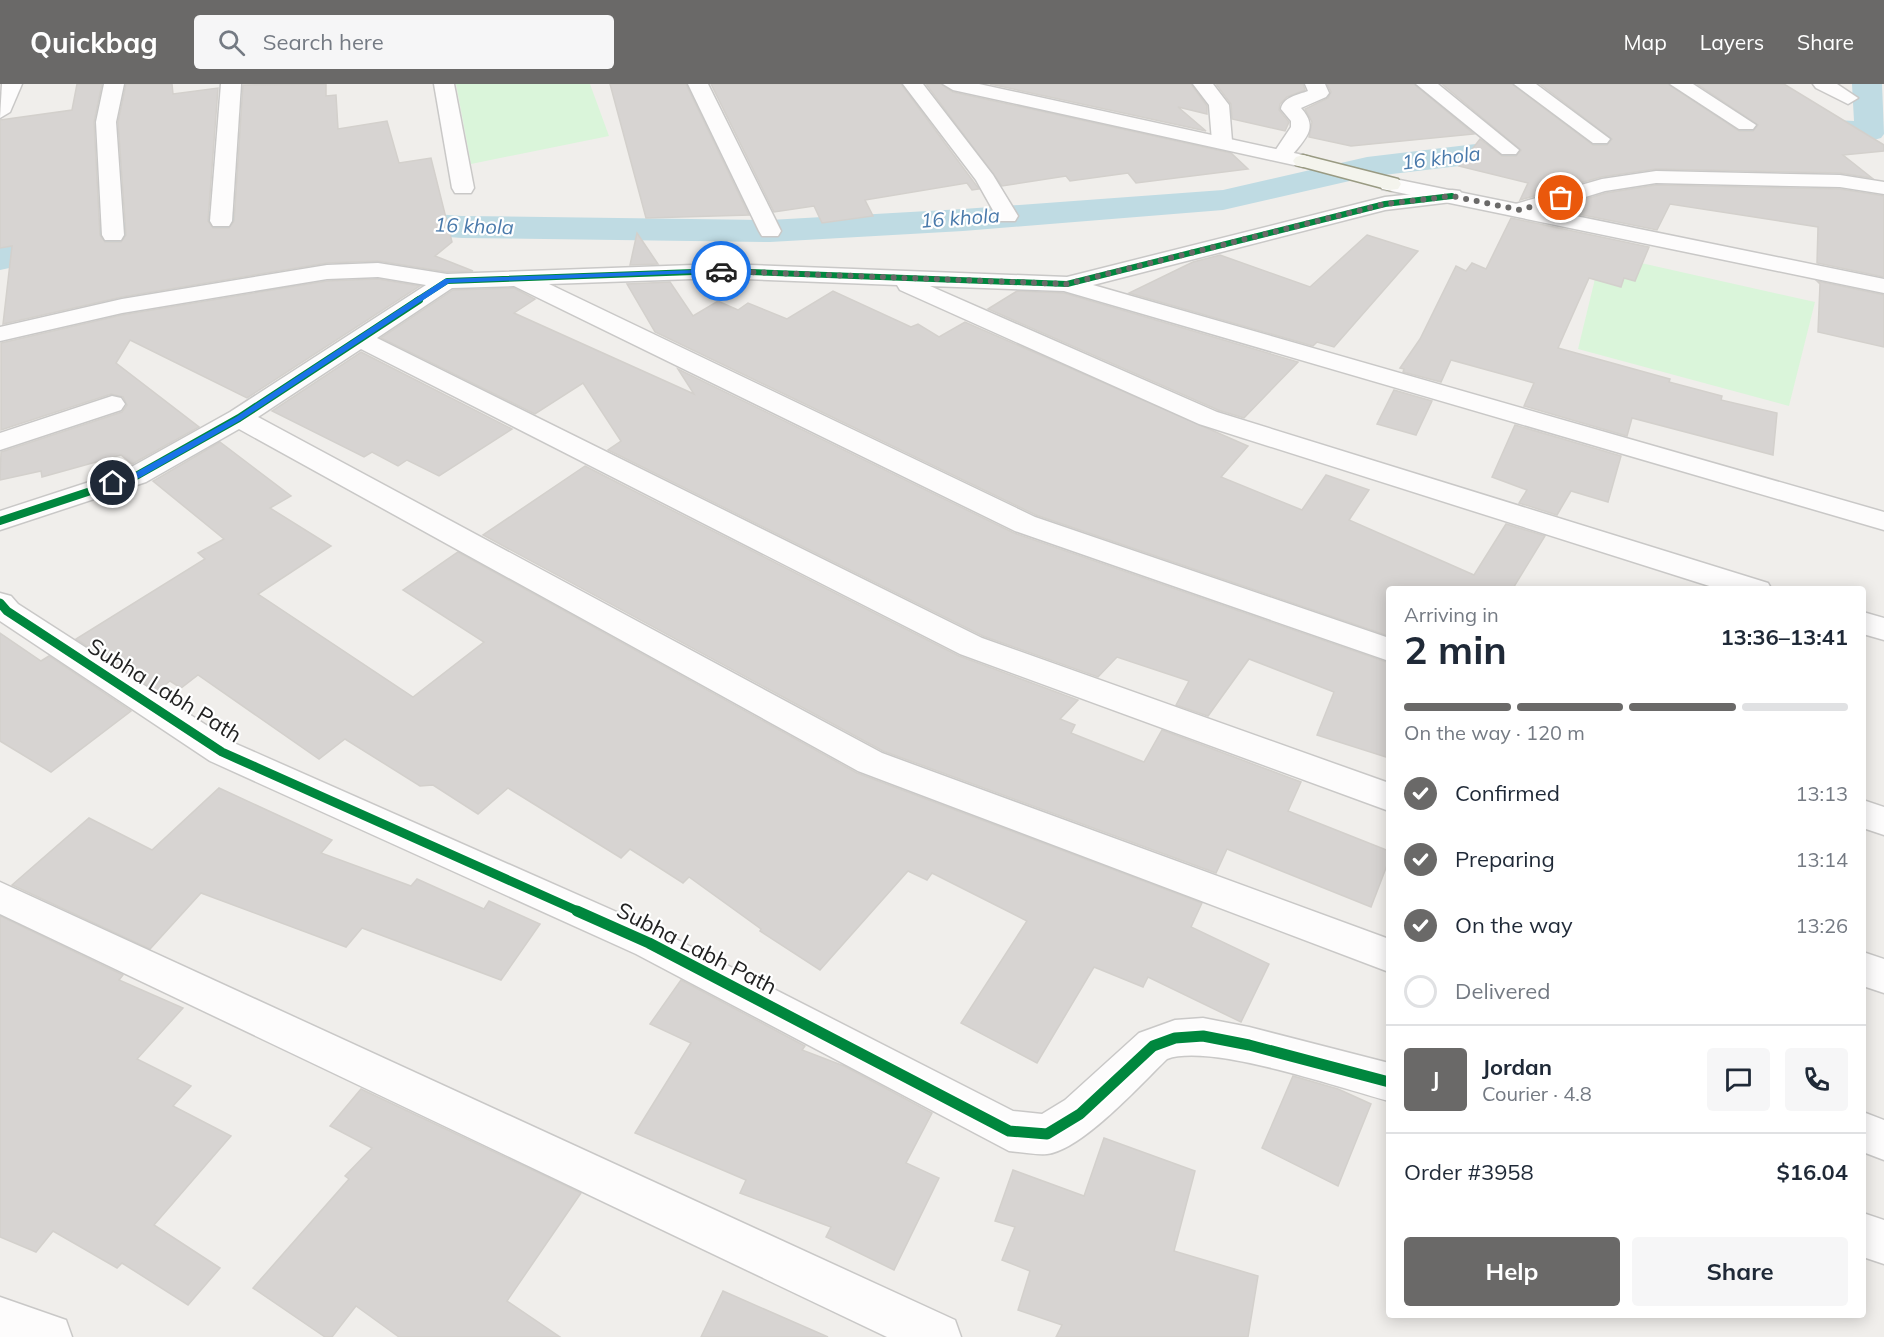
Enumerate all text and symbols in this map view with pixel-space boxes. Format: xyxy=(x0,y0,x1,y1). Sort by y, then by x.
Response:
search box xyxy=(194,15,614,69)
text: Quickbag xyxy=(30,25,158,60)
icon: search xyxy=(215,26,248,59)
text: Search here xyxy=(263,28,384,56)
text: Map xyxy=(1624,29,1667,55)
text: Layers xyxy=(1700,29,1764,55)
text: Share xyxy=(1797,29,1854,55)
water label: 16 khola xyxy=(1400,140,1482,175)
pin xyxy=(1535,172,1586,223)
icon: bag xyxy=(1544,181,1577,214)
water label: 16 khola xyxy=(919,202,1000,233)
water label: 16 khola xyxy=(434,212,514,239)
courier xyxy=(691,241,751,301)
icon: car xyxy=(705,255,738,288)
pin xyxy=(87,457,138,508)
icon: home xyxy=(96,466,129,499)
text: Arriving in xyxy=(1404,602,1499,627)
text: 13:36–13:41 xyxy=(1720,623,1848,651)
text: 2 min xyxy=(1404,625,1507,674)
street label: Subha Labh Path xyxy=(83,631,247,749)
text: On the way · 120 m xyxy=(1404,720,1585,745)
icon: check xyxy=(1404,777,1437,810)
text: Confirmed xyxy=(1455,779,1560,807)
text: 13:13 xyxy=(1795,781,1848,806)
icon: check xyxy=(1404,843,1437,876)
text: Preparing xyxy=(1455,845,1555,873)
text: 13:14 xyxy=(1795,847,1848,872)
street label: Subha Labh Path xyxy=(612,896,782,1000)
icon: check xyxy=(1404,909,1437,942)
text: On the way xyxy=(1455,911,1573,939)
text: 13:26 xyxy=(1795,913,1848,938)
text: Delivered xyxy=(1455,977,1550,1005)
button: chat xyxy=(1707,1048,1770,1111)
button: phone xyxy=(1785,1048,1848,1111)
text: Jordan xyxy=(1482,1053,1552,1081)
text: J xyxy=(1432,1065,1439,1093)
text: Courier · 4.8 xyxy=(1482,1081,1592,1106)
text: Order #3958 xyxy=(1404,1158,1534,1186)
text: $16.04 xyxy=(1777,1158,1848,1186)
button: Help xyxy=(1404,1237,1620,1306)
button: Share xyxy=(1632,1237,1848,1306)

